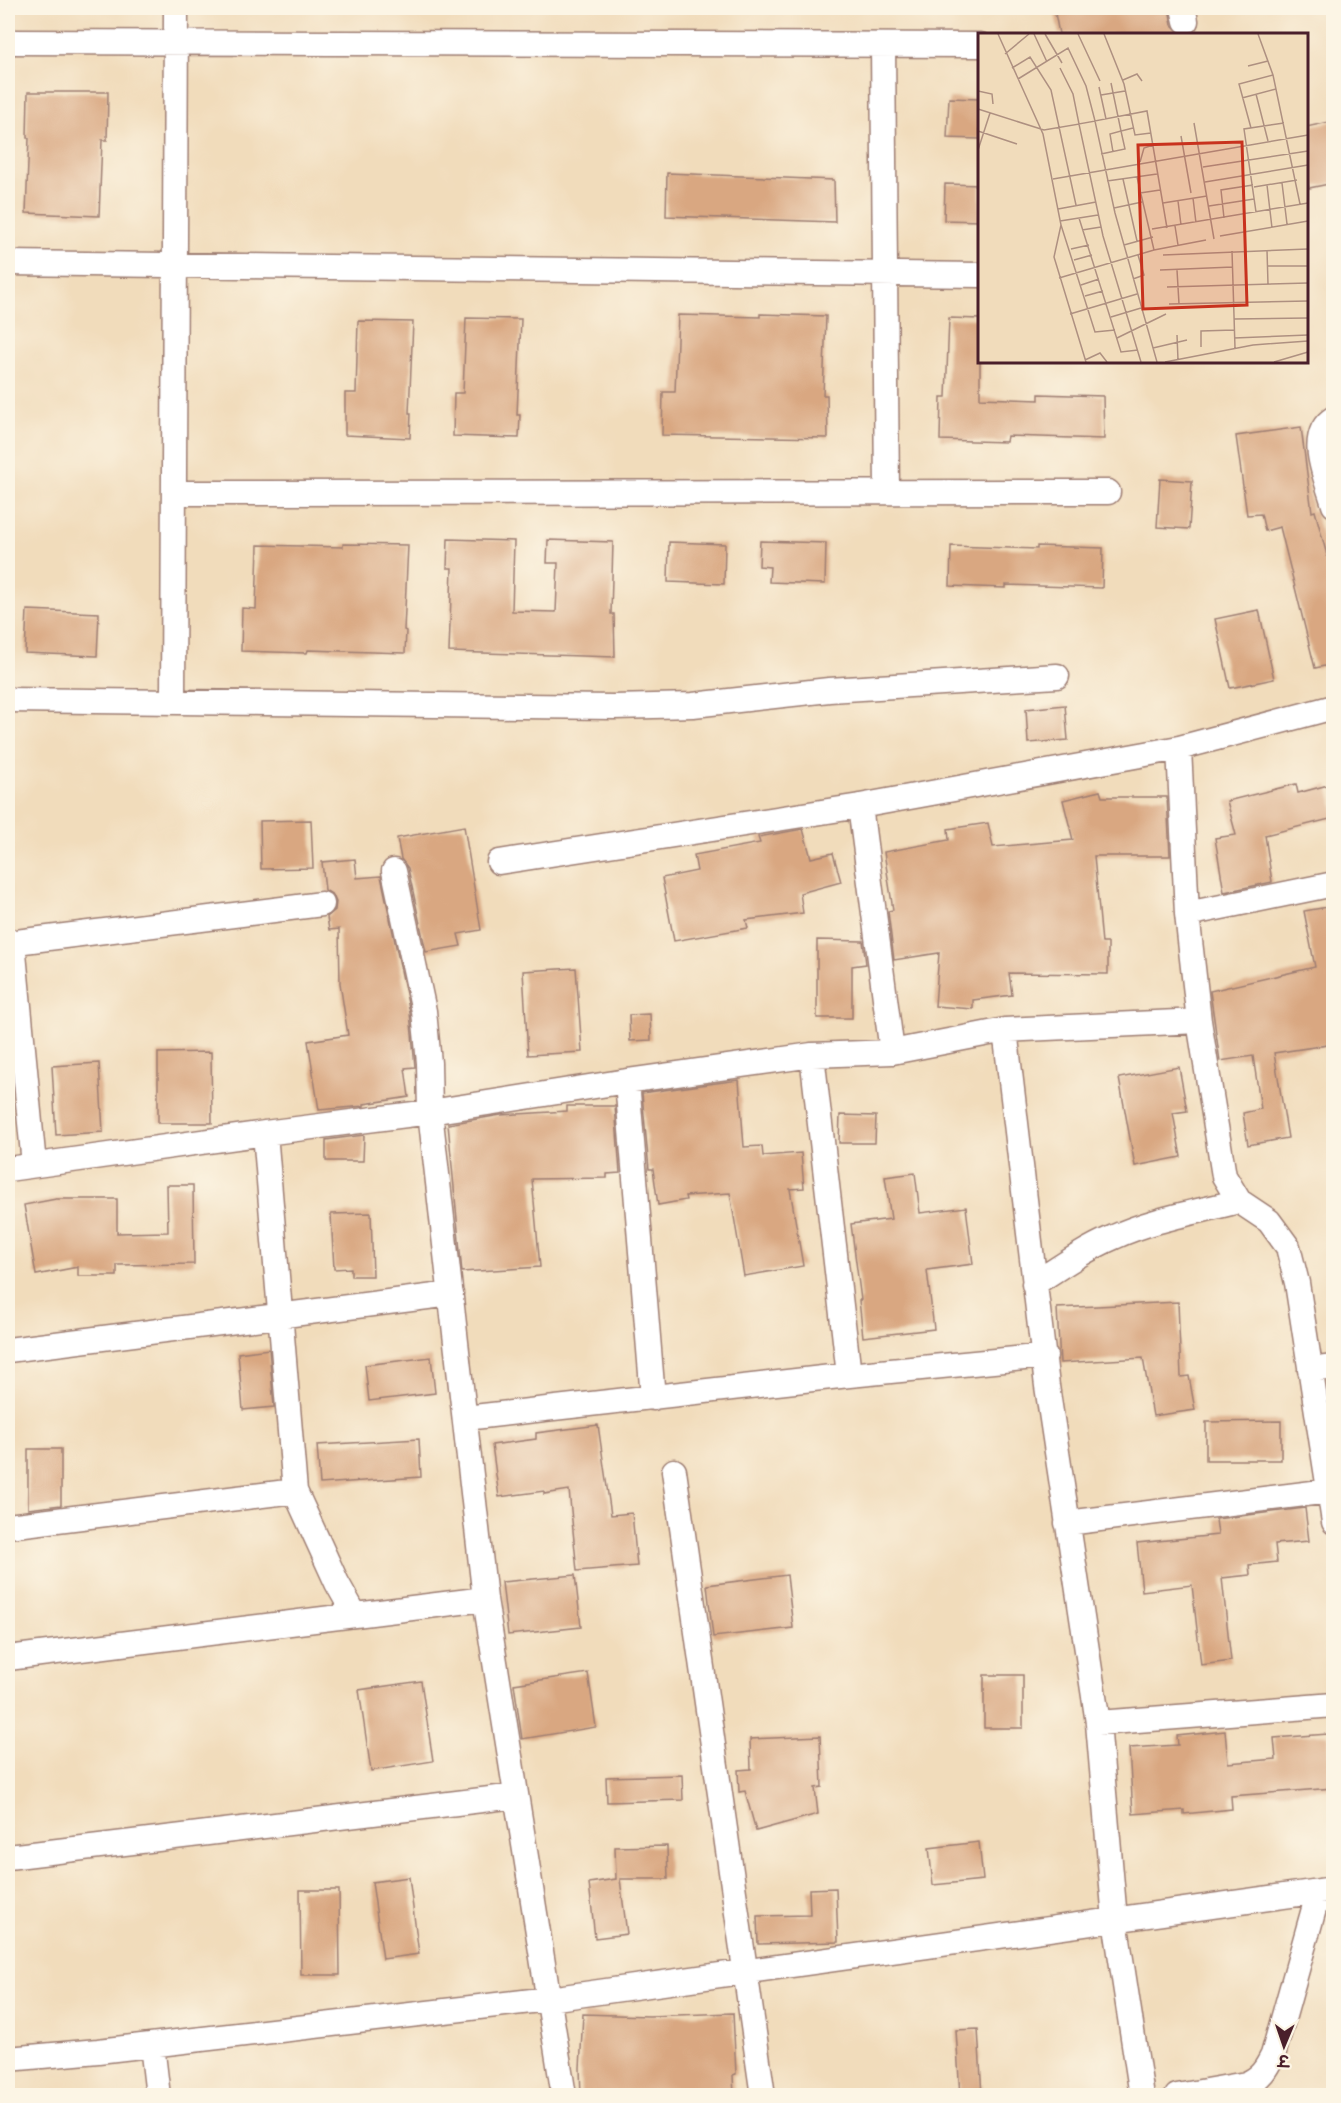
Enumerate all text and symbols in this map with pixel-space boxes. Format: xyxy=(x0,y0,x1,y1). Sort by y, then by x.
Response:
inset map xyxy=(978,33,1308,363)
north arrow xyxy=(1254,2016,1314,2076)
text: उ xyxy=(1276,2051,1291,2071)

